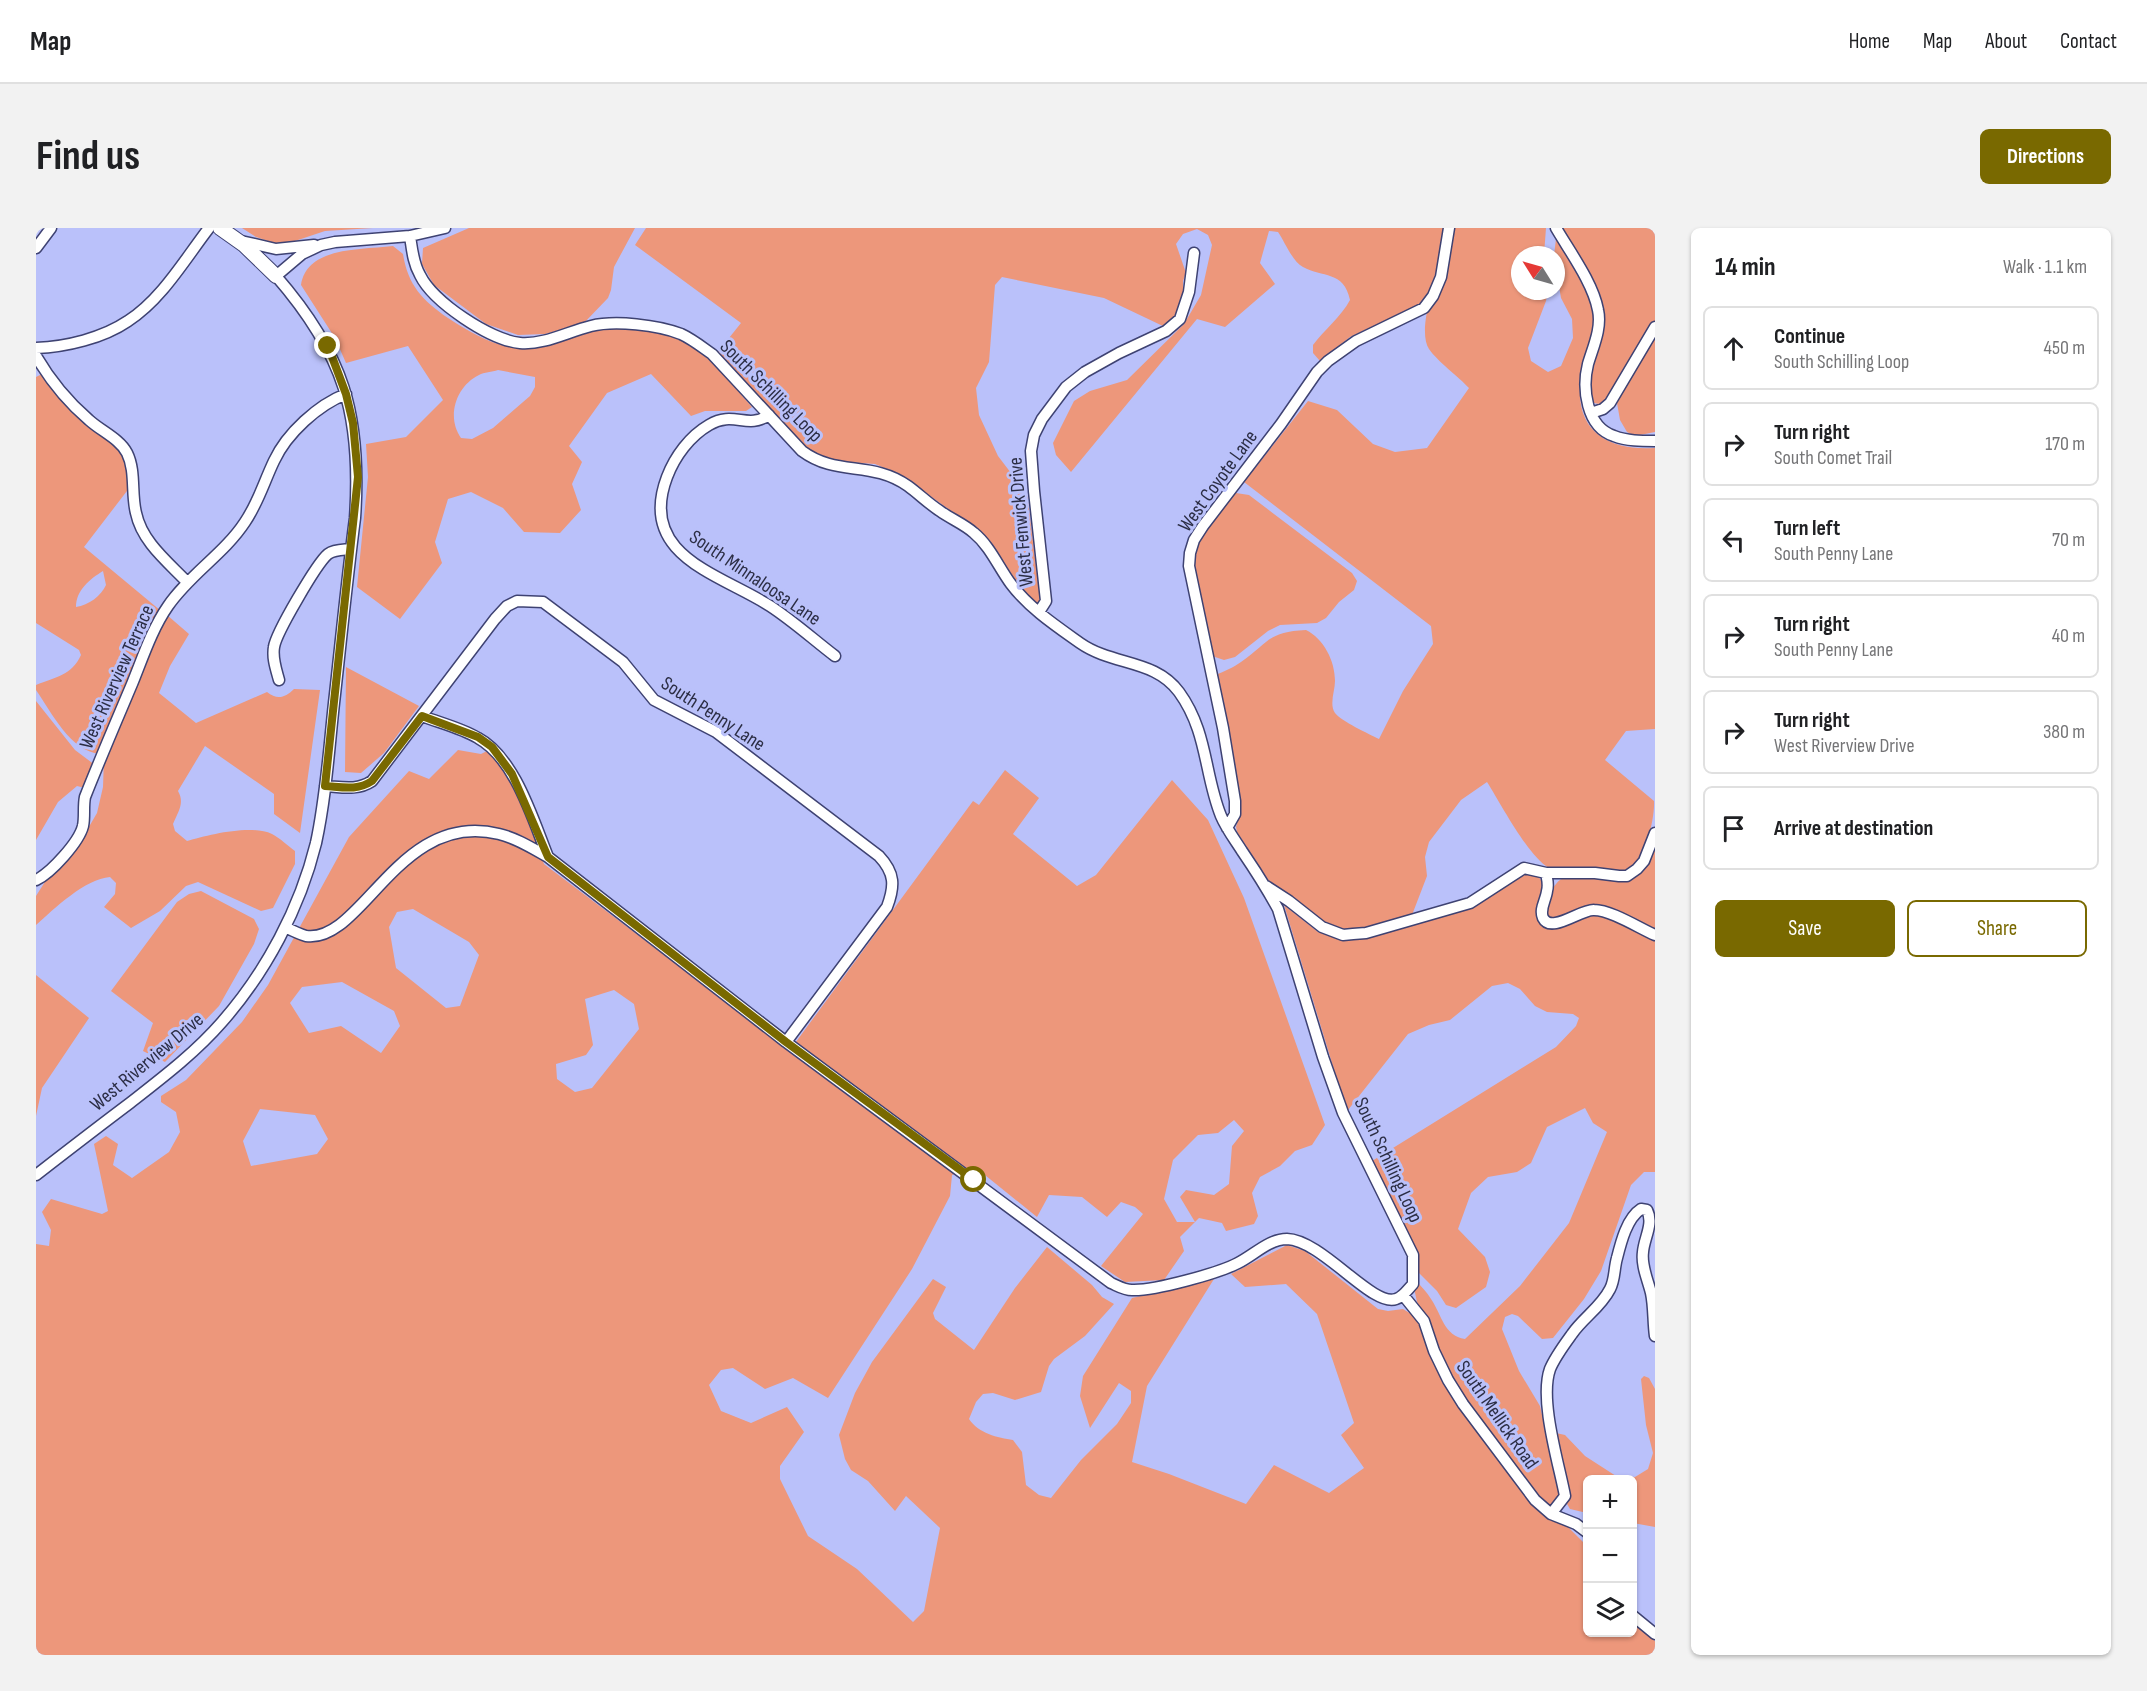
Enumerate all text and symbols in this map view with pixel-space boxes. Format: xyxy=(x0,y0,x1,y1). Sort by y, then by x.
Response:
text: Map xyxy=(30,25,71,58)
text: Home xyxy=(1849,29,1890,54)
text: Map xyxy=(1923,29,1952,54)
text: About xyxy=(1985,29,2027,54)
text: Contact xyxy=(2060,29,2117,54)
button: Directions xyxy=(1980,129,2111,184)
text: Find us xyxy=(36,131,140,182)
north arrow xyxy=(1511,246,1565,300)
text: 14 min xyxy=(1715,252,1776,283)
text: Walk · 1.1 km xyxy=(2003,255,2087,279)
text: Continue xyxy=(1774,323,1845,350)
route end xyxy=(314,332,340,358)
icon: ahead xyxy=(1717,332,1750,365)
street label: South Schilling Loop xyxy=(715,335,827,447)
text: 450 m xyxy=(2044,336,2085,360)
text: South Schilling Loop xyxy=(1774,350,1909,374)
text: Turn right xyxy=(1774,419,1850,446)
street label: West Coyote Lane xyxy=(1173,426,1263,536)
icon: right xyxy=(1717,428,1750,461)
text: 170 m xyxy=(2045,432,2085,456)
text: South Comet Trail xyxy=(1774,446,1892,470)
street label: West Fenwick Drive xyxy=(1003,456,1039,588)
text: Turn left xyxy=(1774,515,1840,542)
icon: left xyxy=(1717,524,1750,557)
street label: South Minnaloosa Lane xyxy=(685,525,825,631)
text: 70 m xyxy=(2052,528,2085,552)
text: South Penny Lane xyxy=(1774,542,1893,566)
street label: West Riverview Terrace xyxy=(74,601,160,753)
text: Turn right xyxy=(1774,611,1850,638)
icon: right xyxy=(1717,620,1750,653)
text: 40 m xyxy=(2052,624,2085,648)
text: South Penny Lane xyxy=(1774,638,1893,662)
street label: South Penny Lane xyxy=(656,671,770,757)
text: Turn right xyxy=(1774,707,1850,734)
icon: right xyxy=(1717,716,1750,749)
text: 380 m xyxy=(2043,720,2085,744)
text: West Riverview Drive xyxy=(1774,734,1914,758)
icon: arrive xyxy=(1717,812,1750,845)
text: Arrive at destination xyxy=(1774,815,1933,842)
button: Save xyxy=(1715,900,1895,957)
button: Share xyxy=(1907,900,2087,957)
street label: West Riverview Drive xyxy=(86,1008,208,1116)
street label: South Schilling Loop xyxy=(1349,1094,1427,1226)
route start xyxy=(960,1166,986,1192)
street label: South Mellick Road xyxy=(1451,1356,1543,1474)
map controls xyxy=(1583,1475,1637,1637)
button: + xyxy=(1583,1475,1637,1529)
button: − xyxy=(1583,1529,1637,1583)
button: layers xyxy=(1583,1583,1637,1637)

